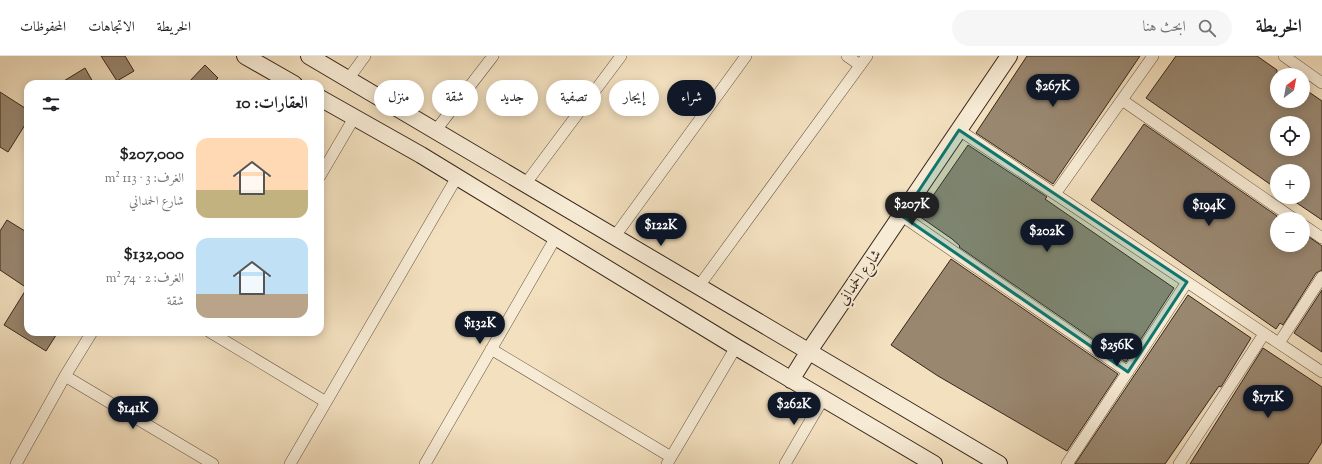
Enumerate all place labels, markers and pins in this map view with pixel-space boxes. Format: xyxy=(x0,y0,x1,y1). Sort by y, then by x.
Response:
pin: $267K xyxy=(1025,74,1081,108)
pin: $207K xyxy=(884,192,940,226)
pin: $194K xyxy=(1181,193,1237,227)
pin: $122K xyxy=(633,213,689,247)
pin: $202K xyxy=(1019,219,1075,253)
pin: $132K xyxy=(452,311,508,345)
pin: $256K xyxy=(1089,333,1145,367)
pin: $171K xyxy=(1240,385,1296,419)
pin: $262K xyxy=(766,392,822,426)
pin: $141K xyxy=(105,396,161,430)

